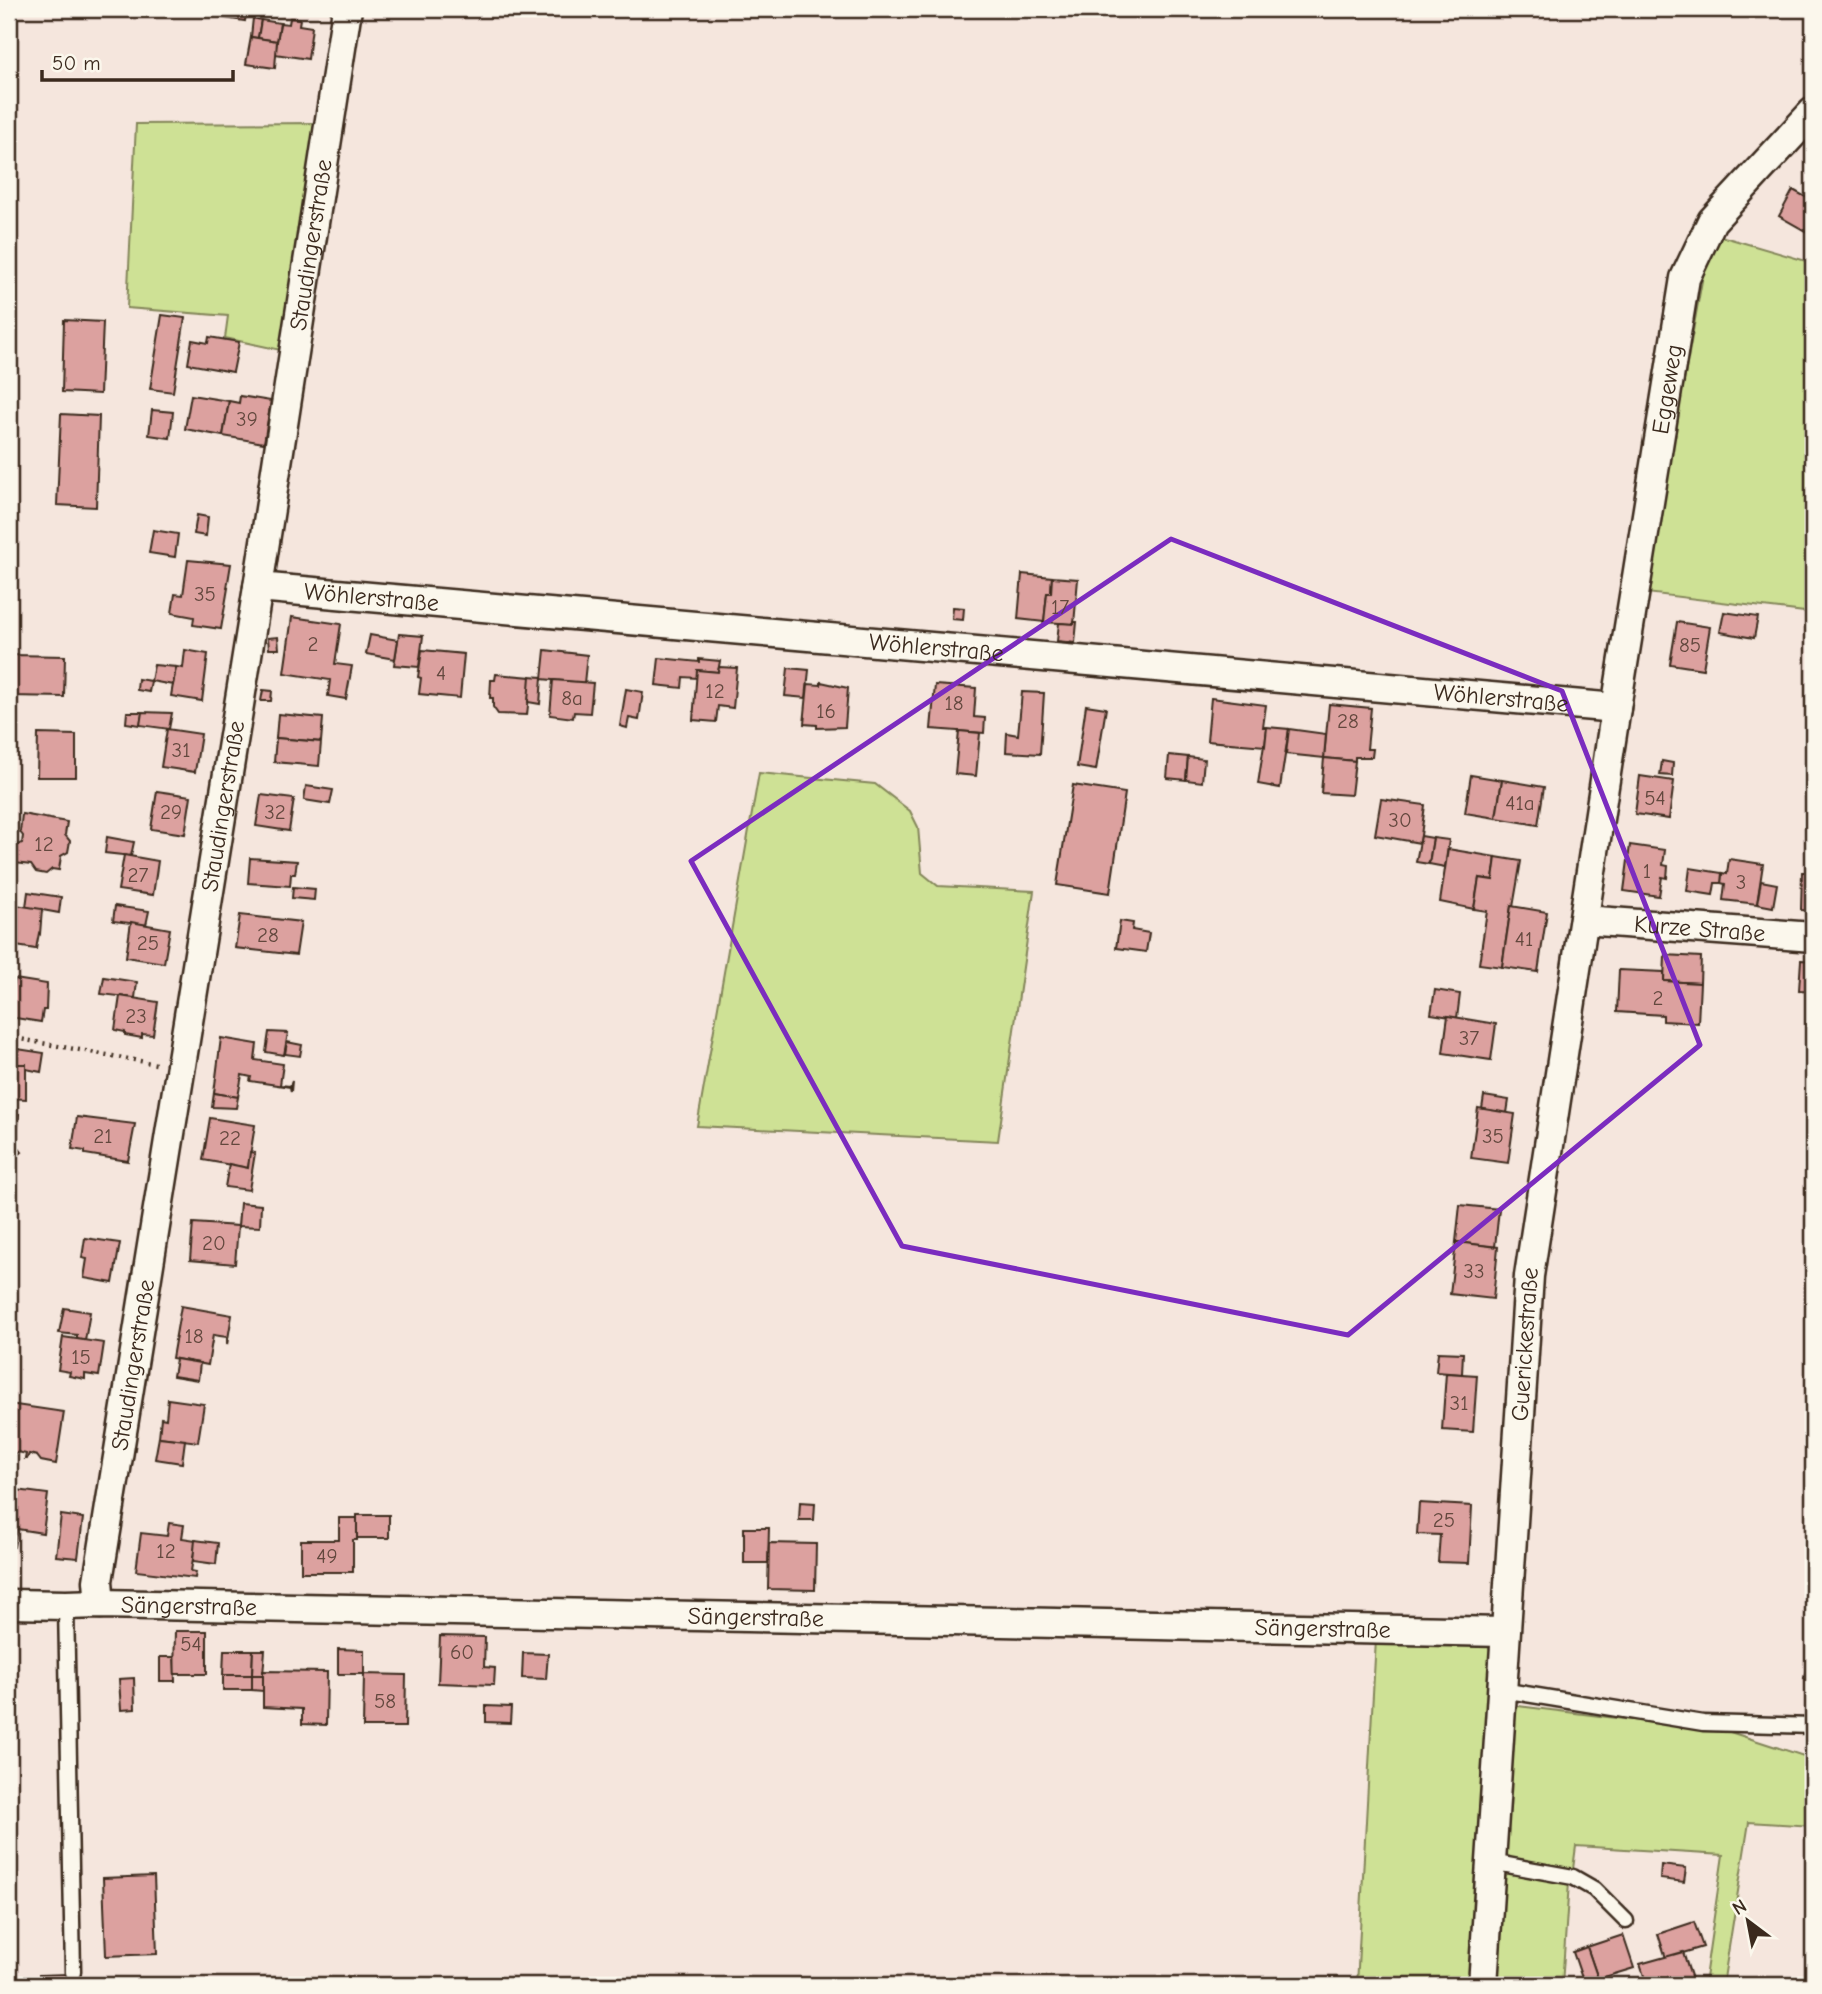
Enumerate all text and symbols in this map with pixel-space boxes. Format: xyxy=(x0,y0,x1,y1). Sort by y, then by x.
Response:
scale bar xyxy=(42,38,233,82)
text: 50 m xyxy=(52,51,101,75)
street label: Staudingerstraße xyxy=(284,157,338,332)
street label: Eggeweg xyxy=(1646,342,1688,436)
house number: 39 xyxy=(236,407,258,431)
street label: Wöhlerstraße xyxy=(303,577,440,617)
house number: 35 xyxy=(194,582,216,606)
house number: 17 xyxy=(1051,595,1069,619)
street label: Wöhlerstraße xyxy=(868,627,1005,667)
house number: 2 xyxy=(308,632,318,656)
house number: 85 xyxy=(1679,633,1701,657)
house number: 4 xyxy=(436,661,446,685)
street label: Wöhlerstraße xyxy=(1432,678,1570,718)
house number: 12 xyxy=(705,679,725,703)
house number: 8a xyxy=(561,686,583,710)
house number: 18 xyxy=(944,691,964,715)
house number: 16 xyxy=(816,699,836,723)
house number: 28 xyxy=(1337,709,1359,733)
street label: Staudingerstraße xyxy=(195,719,250,894)
house number: 31 xyxy=(172,738,190,762)
house number: 54 xyxy=(1644,786,1666,810)
house number: 41a xyxy=(1505,791,1535,815)
house number: 29 xyxy=(160,800,182,824)
house number: 32 xyxy=(264,800,286,824)
house number: 30 xyxy=(1388,808,1412,832)
house number: 12 xyxy=(34,832,54,856)
house number: 1 xyxy=(1643,859,1651,883)
house number: 27 xyxy=(128,863,149,887)
house number: 3 xyxy=(1736,870,1746,894)
street label: Kurze Straße xyxy=(1633,910,1766,947)
house number: 28 xyxy=(257,923,279,947)
house number: 41 xyxy=(1515,927,1533,951)
house number: 25 xyxy=(137,931,159,955)
house number: 2 xyxy=(1653,986,1663,1010)
house number: 23 xyxy=(125,1004,147,1028)
house number: 37 xyxy=(1459,1026,1479,1050)
house number: 21 xyxy=(93,1124,113,1148)
house number: 35 xyxy=(1482,1124,1504,1148)
house number: 22 xyxy=(219,1126,241,1150)
house number: 20 xyxy=(202,1231,226,1255)
house number: 33 xyxy=(1463,1259,1485,1283)
street label: Guerickestraße xyxy=(1506,1265,1544,1422)
street label: Staudingerstraße xyxy=(105,1277,160,1452)
house number: 18 xyxy=(184,1324,204,1348)
house number: 15 xyxy=(71,1345,91,1369)
house number: 31 xyxy=(1450,1391,1468,1415)
house number: 25 xyxy=(1433,1508,1455,1532)
house number: 12 xyxy=(156,1539,176,1563)
house number: 49 xyxy=(316,1544,338,1568)
street label: Sängerstraße xyxy=(121,1590,257,1621)
street label: Sängerstraße xyxy=(687,1602,824,1632)
street label: Sängerstraße xyxy=(1254,1613,1391,1644)
house number: 54 xyxy=(180,1632,202,1656)
house number: 60 xyxy=(450,1640,474,1664)
house number: 58 xyxy=(374,1689,396,1713)
north arrow xyxy=(1714,1885,1784,1955)
text: N xyxy=(1728,1895,1751,1920)

